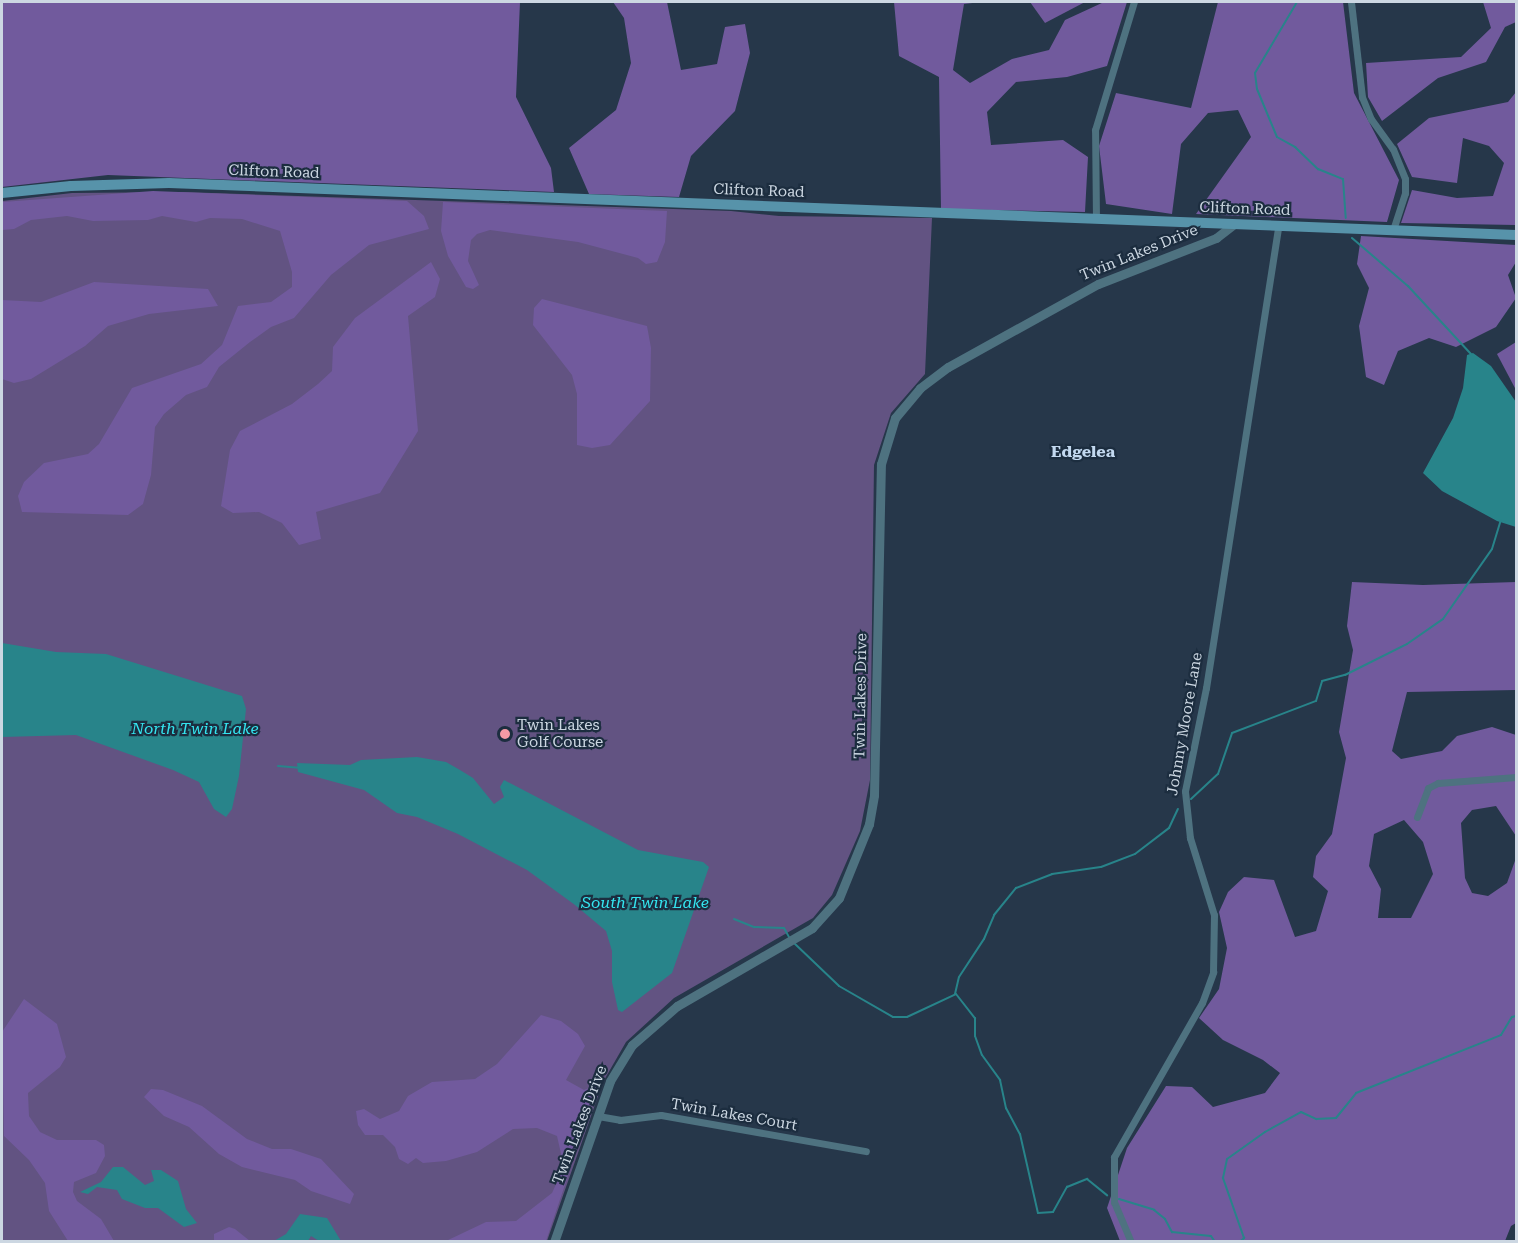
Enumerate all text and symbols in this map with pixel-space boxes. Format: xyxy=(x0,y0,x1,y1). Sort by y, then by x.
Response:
street label: Clifton Road xyxy=(228,161,320,183)
street label: Clifton Road xyxy=(713,180,805,202)
street label: Clifton Road xyxy=(1199,198,1291,220)
street label: Twin Lakes Drive xyxy=(1077,221,1201,285)
district label: Edgelea xyxy=(1051,442,1115,462)
street label: Twin Lakes Drive xyxy=(851,633,871,759)
street label: Johnny Moore Lane xyxy=(1164,651,1206,797)
place label: Twin Lakes Golf Course xyxy=(517,716,603,751)
water label: North Twin Lake xyxy=(131,719,259,739)
marker: Twin Lakes Golf Course xyxy=(498,727,512,741)
water label: South Twin Lake xyxy=(581,893,709,913)
street label: Twin Lakes Drive xyxy=(549,1063,611,1187)
street label: Twin Lakes Court xyxy=(669,1095,799,1135)

